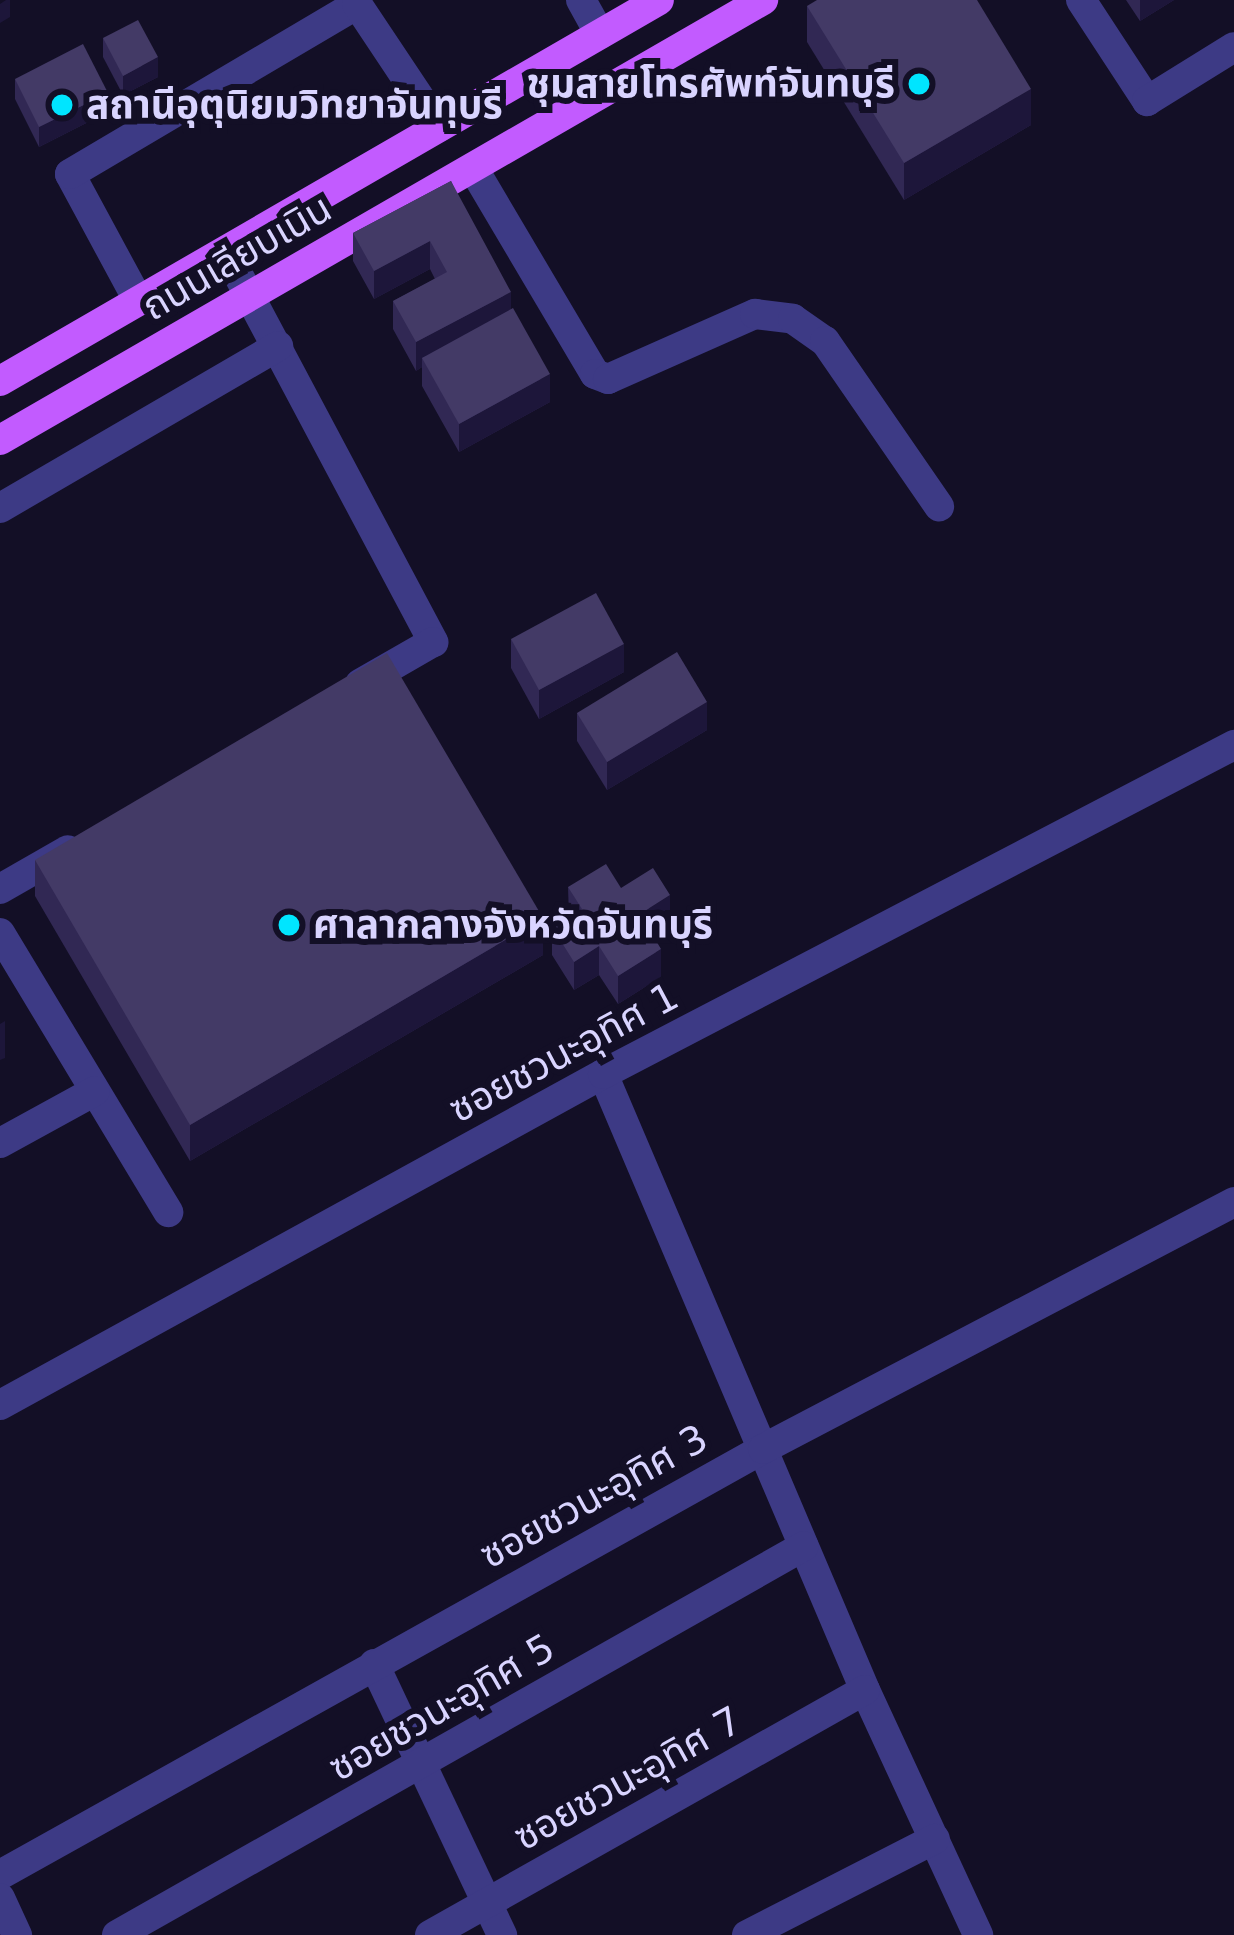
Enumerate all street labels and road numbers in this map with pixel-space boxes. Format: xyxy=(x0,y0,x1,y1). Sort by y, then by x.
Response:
street label: ถนนเลียบเนิน xyxy=(134,185,340,331)
street label: ซอยชวนะอุทิศ 1 xyxy=(441,973,687,1133)
street label: ซอยชวนะอุทิศ 3 xyxy=(472,1415,716,1579)
street label: ซอยชวนะอุทิศ 5 xyxy=(321,1625,563,1791)
street label: ซอยชวนะอุทิศ 7 xyxy=(506,1697,750,1861)

